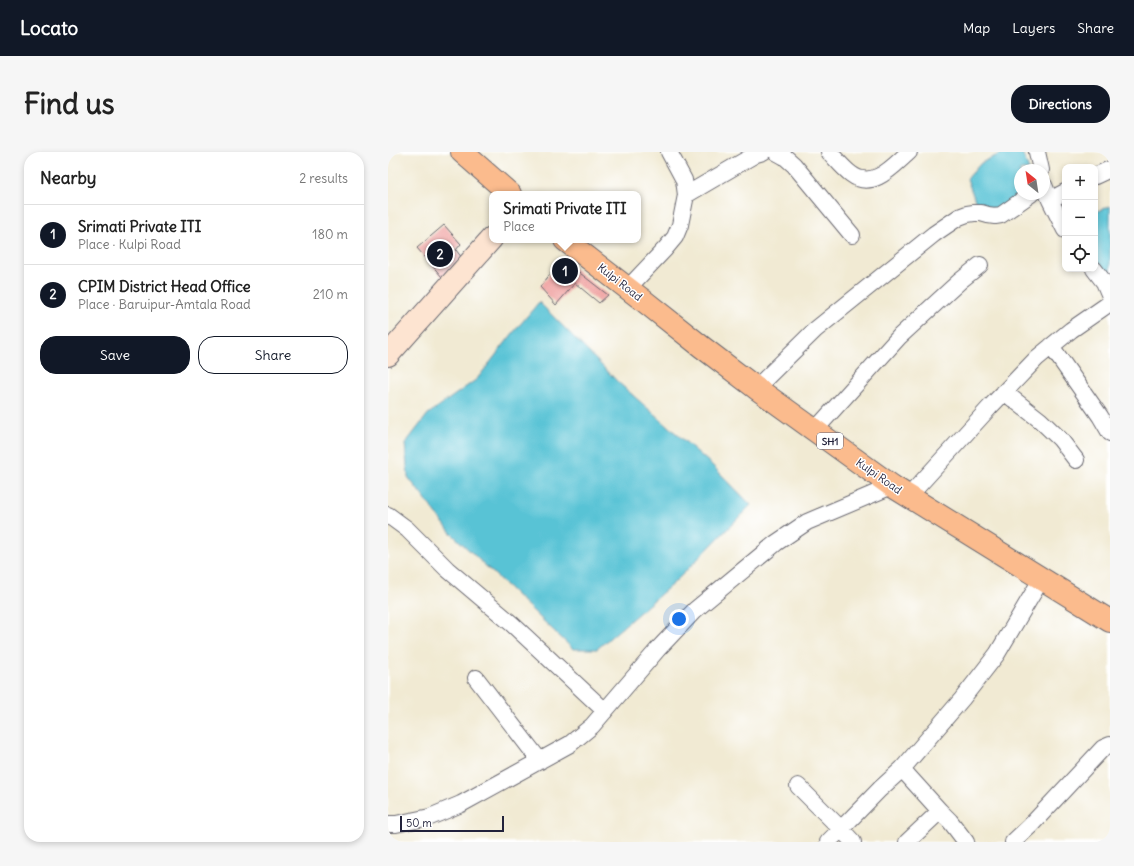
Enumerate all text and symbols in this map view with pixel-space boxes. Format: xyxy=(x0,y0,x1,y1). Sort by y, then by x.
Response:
text: Locato xyxy=(20,16,78,40)
text: Map xyxy=(963,19,990,37)
text: Layers xyxy=(1012,19,1055,37)
text: Share xyxy=(1077,19,1114,37)
button: Directions xyxy=(1011,85,1110,123)
text: Find us xyxy=(24,86,115,122)
north arrow xyxy=(1014,164,1050,200)
map controls xyxy=(1062,164,1098,272)
button: + xyxy=(1062,164,1098,200)
text: Nearby xyxy=(40,167,96,189)
text: 2 results xyxy=(299,170,348,187)
popup xyxy=(489,191,641,243)
text: Srimati Private ITI xyxy=(503,199,627,218)
button: − xyxy=(1062,200,1098,236)
text: Srimati Private ITI xyxy=(78,217,201,236)
text: Place xyxy=(503,218,535,235)
text: 1 xyxy=(50,226,56,243)
text: 180 m xyxy=(312,226,348,243)
text: Place · Kulpi Road xyxy=(78,236,181,253)
button: locate xyxy=(1062,236,1098,272)
pin: 2 xyxy=(427,239,453,269)
pin: 1 xyxy=(552,256,578,286)
street label: Kulpi Road xyxy=(595,260,645,304)
text: CPIM District Head Office xyxy=(78,277,251,296)
text: 2 xyxy=(49,286,57,303)
text: 210 m xyxy=(313,286,348,303)
text: Place · Baruipur-Amtala Road xyxy=(78,296,251,313)
button: Save xyxy=(40,336,190,374)
button: Share xyxy=(198,336,348,374)
road number: SH1 xyxy=(817,433,843,449)
street label: Kulpi Road xyxy=(853,455,905,497)
your location xyxy=(669,609,689,629)
scale bar xyxy=(400,814,504,833)
text: 50 m xyxy=(406,816,432,830)

